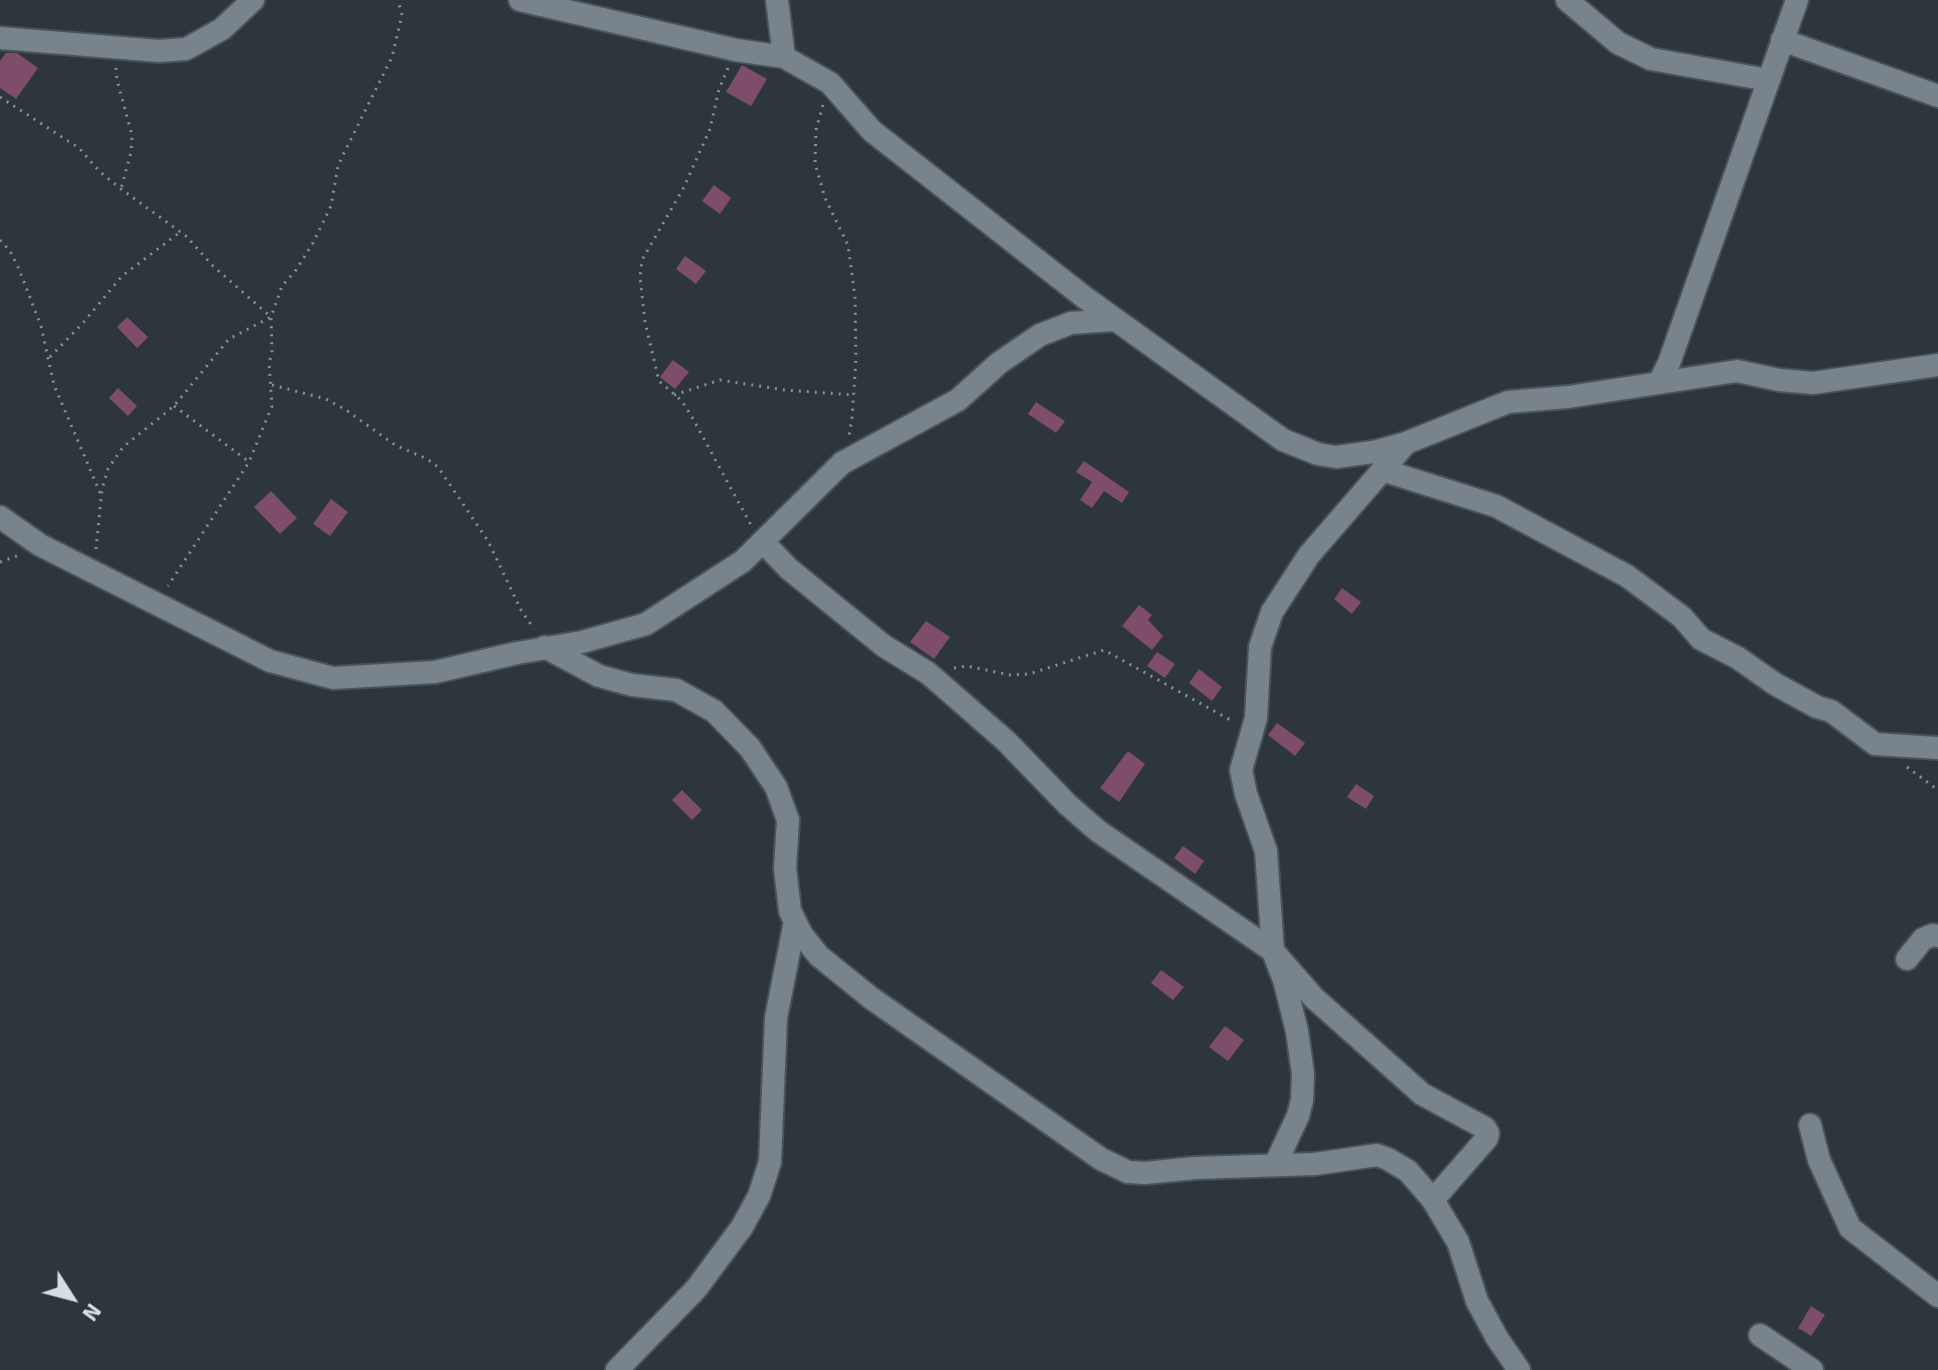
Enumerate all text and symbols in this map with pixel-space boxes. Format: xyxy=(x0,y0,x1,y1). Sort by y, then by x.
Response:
north arrow xyxy=(32,1258,112,1338)
text: N xyxy=(76,1298,107,1327)

